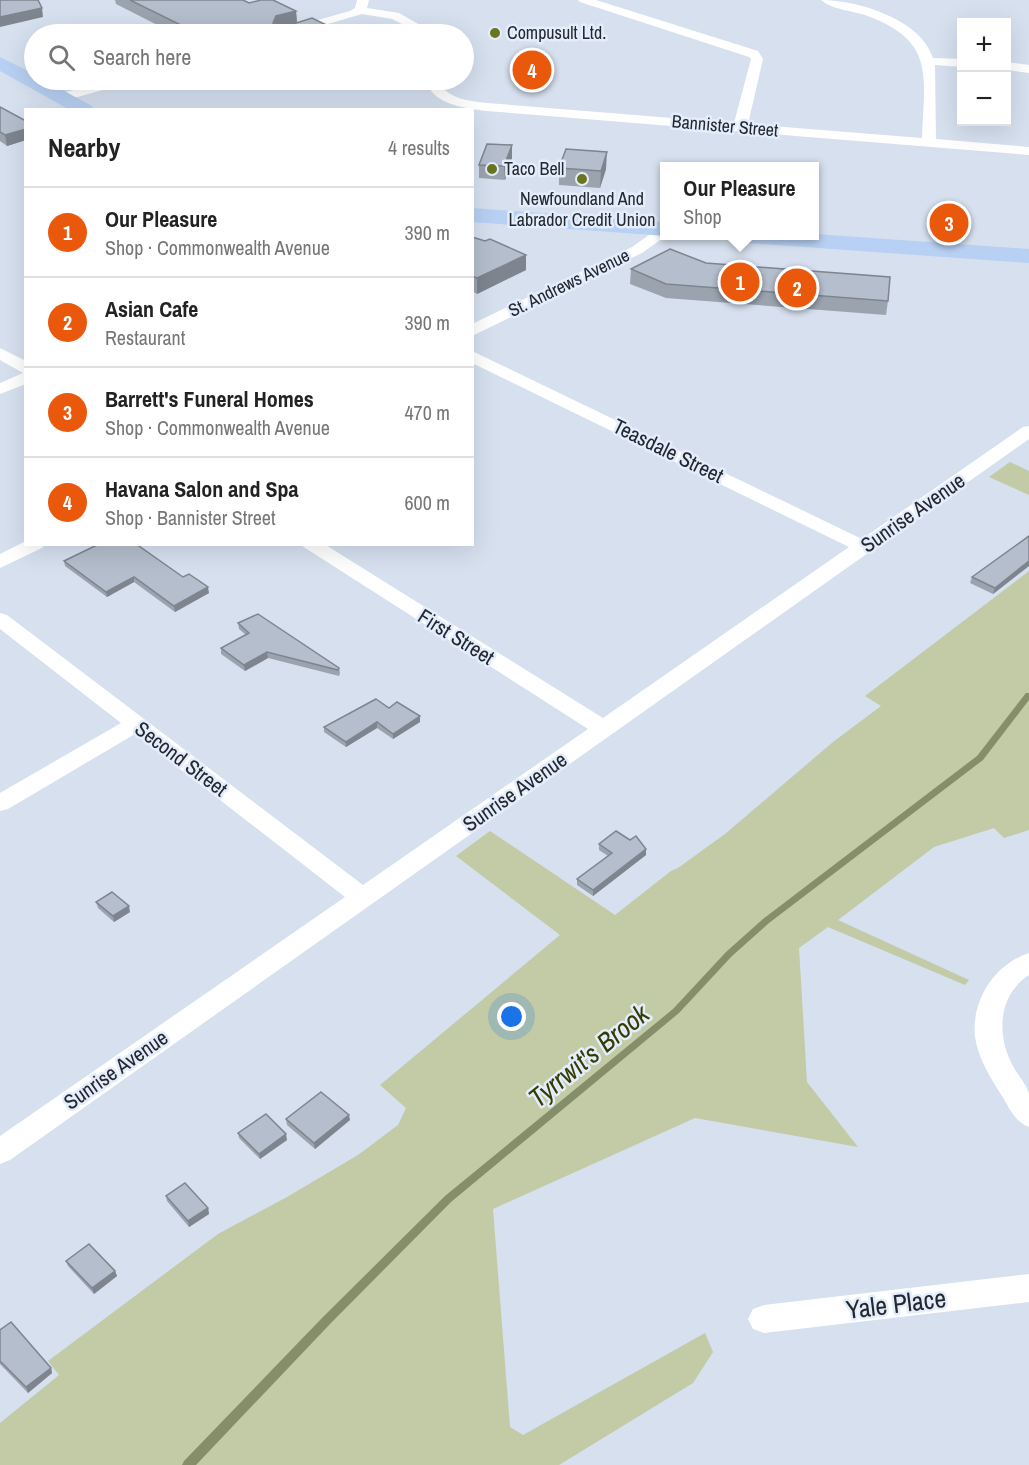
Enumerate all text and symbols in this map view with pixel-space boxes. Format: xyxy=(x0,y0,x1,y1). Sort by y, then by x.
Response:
map controls xyxy=(957,18,1011,126)
button: + xyxy=(957,18,1011,72)
place label: Compusult Ltd. xyxy=(507,20,606,45)
search box xyxy=(24,24,474,90)
marker: Compusult Ltd. xyxy=(488,26,502,40)
icon: search xyxy=(45,41,78,74)
text: Search here xyxy=(93,42,191,72)
pin: 4 xyxy=(512,48,552,92)
button: − xyxy=(957,72,1011,126)
street label: Bannister Street xyxy=(671,108,779,143)
text: Nearby xyxy=(48,130,120,165)
text: 4 results xyxy=(388,134,450,161)
place label: Taco Bell xyxy=(504,156,564,181)
marker: Taco Bell xyxy=(485,162,499,176)
popup xyxy=(660,162,819,240)
marker: Newfoundland And Labrador Credit Union xyxy=(575,172,589,186)
text: Our Pleasure xyxy=(683,173,796,203)
place label: Newfoundland And Labrador Credit Union xyxy=(509,186,655,232)
pin: 3 xyxy=(930,200,968,246)
text: Shop xyxy=(683,203,722,230)
text: Our Pleasure xyxy=(105,204,217,234)
text: 1 xyxy=(63,219,72,246)
text: 390 m xyxy=(404,219,450,246)
text: Shop · Commonwealth Avenue xyxy=(105,234,330,261)
street label: St. Andrews Avenue xyxy=(504,242,634,323)
pin: 1 xyxy=(720,260,760,304)
pin: 2 xyxy=(778,266,816,310)
text: Asian Cafe xyxy=(105,294,198,324)
text: 2 xyxy=(63,309,72,336)
text: 390 m xyxy=(404,309,450,336)
text: Restaurant xyxy=(105,324,185,351)
text: Barrett's Funeral Homes xyxy=(105,384,314,414)
text: 3 xyxy=(63,399,72,426)
text: 470 m xyxy=(404,399,450,426)
street label: Teasdale Street xyxy=(608,411,729,490)
text: Shop · Commonwealth Avenue xyxy=(105,414,330,441)
street label: Sunrise Avenue xyxy=(855,466,971,559)
text: Havana Salon and Spa xyxy=(105,474,299,504)
text: 4 xyxy=(63,489,72,516)
text: 600 m xyxy=(404,489,450,516)
text: Shop · Bannister Street xyxy=(105,504,276,531)
street label: First Street xyxy=(412,602,500,672)
street label: Second Street xyxy=(129,714,234,803)
street label: Sunrise Avenue xyxy=(457,745,573,838)
water label: Tyrrwit's Brook xyxy=(521,995,657,1115)
your location xyxy=(497,1002,526,1031)
street label: Sunrise Avenue xyxy=(58,1023,174,1116)
street label: Yale Place xyxy=(844,1280,948,1327)

